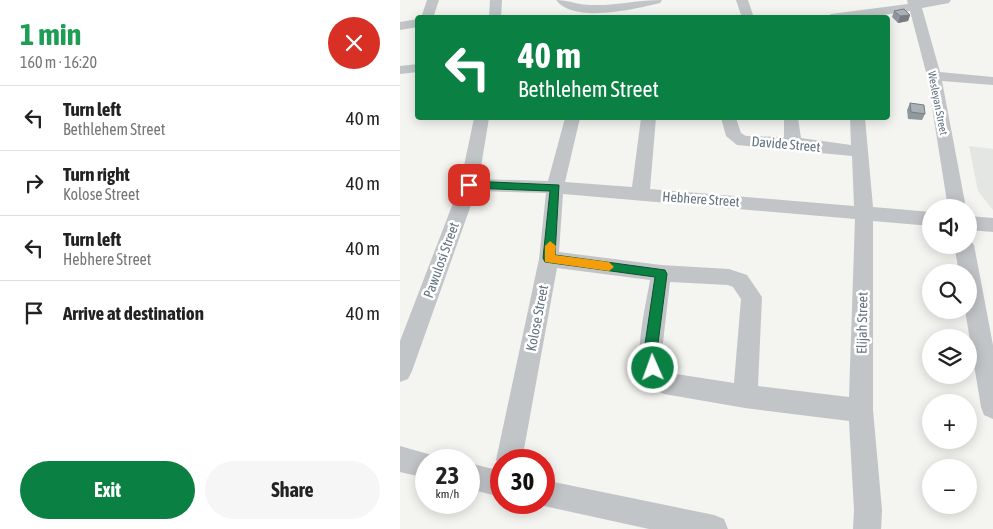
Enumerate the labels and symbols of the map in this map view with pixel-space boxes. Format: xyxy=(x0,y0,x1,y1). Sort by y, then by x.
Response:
street label: Wesleyan Street xyxy=(926,70,950,136)
street label: Davide Street xyxy=(751,133,821,155)
pin xyxy=(448,164,490,206)
street label: Hebhere Street xyxy=(662,188,740,210)
street label: Pawulosi Street xyxy=(420,220,462,300)
street label: Kolose Street xyxy=(523,283,551,353)
street label: Elijah Street xyxy=(853,292,871,354)
position arrow xyxy=(626,341,678,393)
speed limit sign: 30 xyxy=(490,449,555,514)

